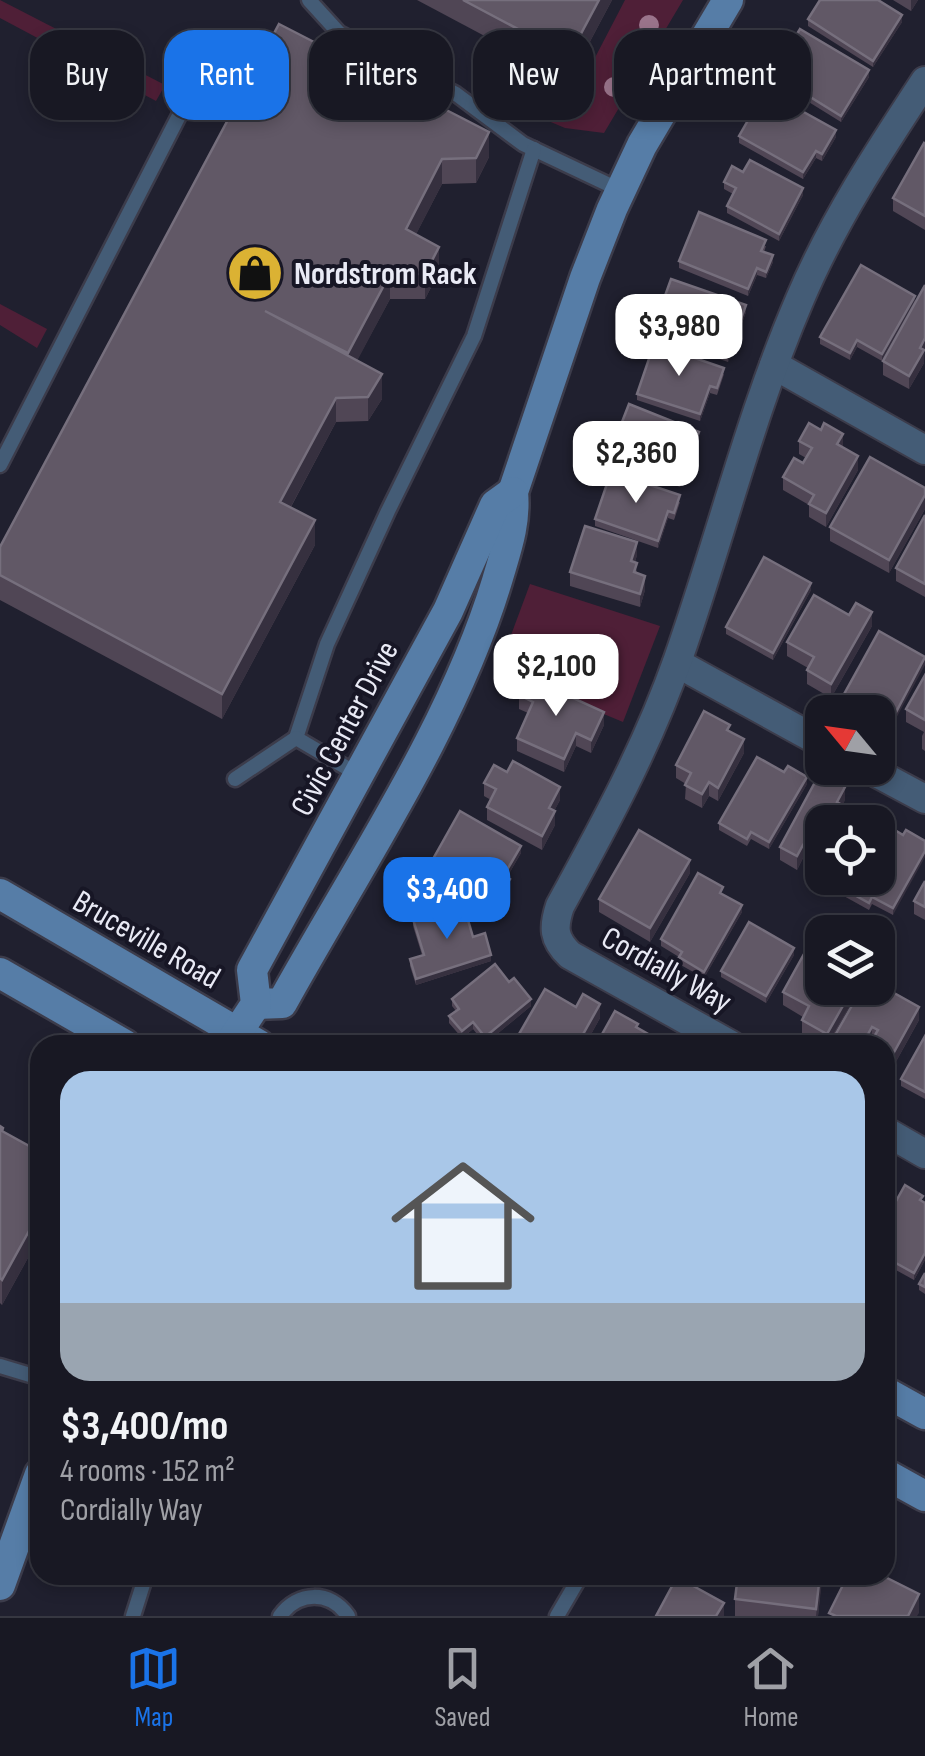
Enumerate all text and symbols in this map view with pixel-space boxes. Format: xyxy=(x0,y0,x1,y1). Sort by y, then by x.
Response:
chip: Buy xyxy=(30,30,144,120)
chip: Rent xyxy=(164,30,289,120)
chip: Filters xyxy=(309,30,453,120)
chip: New xyxy=(473,30,594,120)
chip: Apartment xyxy=(614,30,811,120)
shop icon: Nordstrom Rack xyxy=(225,243,285,303)
place label: Nordstrom Rack xyxy=(294,255,477,294)
pin: $3,980 xyxy=(598,294,760,379)
text: $3,980 xyxy=(637,307,721,346)
pin: $2,360 xyxy=(555,421,717,506)
text: $2,360 xyxy=(595,434,677,473)
pin: $2,100 xyxy=(475,634,637,719)
street label: Civic Center Drive xyxy=(283,635,408,823)
text: $2,100 xyxy=(516,647,596,686)
north arrow xyxy=(805,695,895,785)
map controls xyxy=(805,695,895,1005)
button: locate xyxy=(805,805,895,895)
pin: $3,400 xyxy=(366,857,528,942)
text: $3,400 xyxy=(405,870,489,909)
street label: Bruceville Road xyxy=(66,883,227,998)
button: layers xyxy=(805,915,895,1005)
street label: Cordially Way xyxy=(594,919,738,1022)
icon: home xyxy=(373,1136,553,1316)
text: $3,400/mo xyxy=(60,1401,228,1452)
text: 4 rooms · 152 m² xyxy=(60,1452,235,1491)
text: Cordially Way xyxy=(60,1491,203,1530)
tab: Map xyxy=(126,1641,181,1734)
tab: Saved xyxy=(434,1641,491,1734)
tab: Home xyxy=(743,1641,799,1734)

